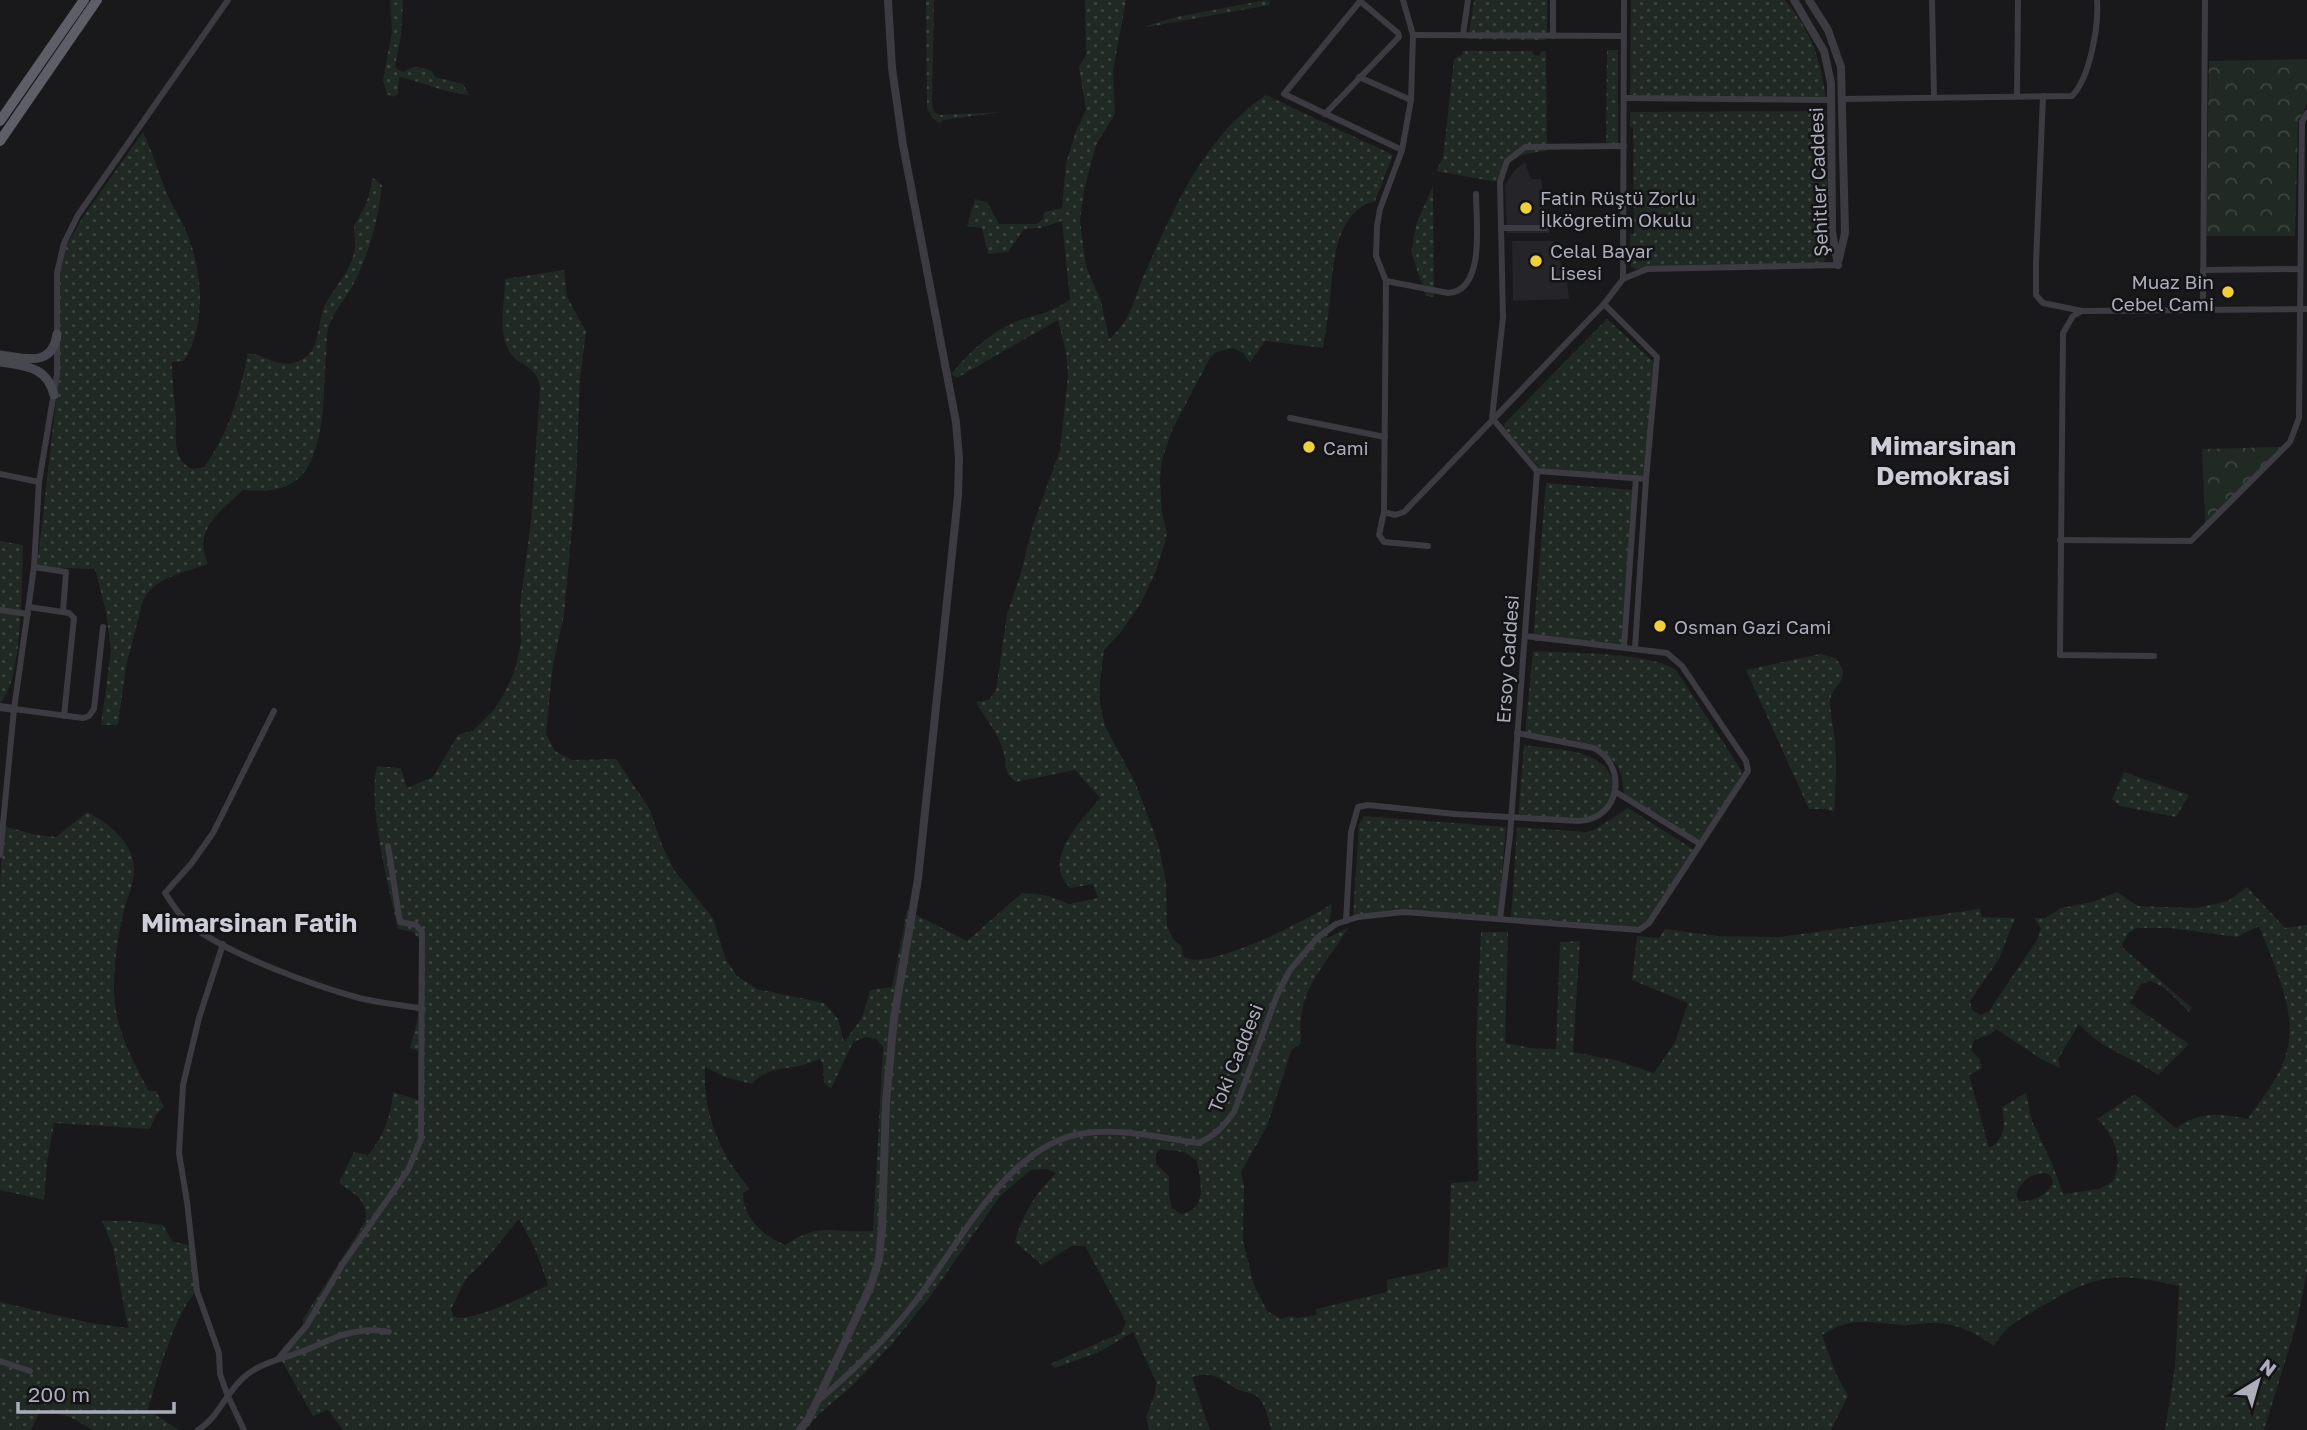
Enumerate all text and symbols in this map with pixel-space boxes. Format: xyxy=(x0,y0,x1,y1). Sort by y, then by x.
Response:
street label: Şehitler Caddesi xyxy=(1804,107,1832,257)
place label: Fatin Rüştü Zorlu İlköğretim Okulu xyxy=(1540,186,1696,231)
marker: Fatin Rüştü Zorlu İlköğretim Okulu xyxy=(1518,200,1534,216)
place label: Celal Bayar Lisesi xyxy=(1550,239,1653,284)
marker: Celal Bayar Lisesi xyxy=(1528,253,1544,269)
place label: Muaz Bin Cebel Cami xyxy=(2111,270,2214,315)
marker: Muaz Bin Cebel Cami xyxy=(2220,284,2236,300)
district label: Mimarsinan Demokrasi xyxy=(1870,430,2016,491)
place label: Cami xyxy=(1323,436,1369,459)
marker: Cami xyxy=(1301,439,1317,455)
street label: Ersoy Caddesi xyxy=(1491,594,1523,724)
place label: Osman Gazi Cami xyxy=(1674,615,1831,638)
marker: Osman Gazi Cami xyxy=(1652,618,1668,634)
district label: Mimarsinan Fatih xyxy=(141,907,357,938)
street label: Toki Caddesi xyxy=(1203,1000,1267,1116)
north arrow xyxy=(2223,1346,2293,1416)
text: N xyxy=(2256,1353,2281,1381)
scale bar xyxy=(18,1370,173,1414)
text: 200 m xyxy=(28,1381,90,1407)

